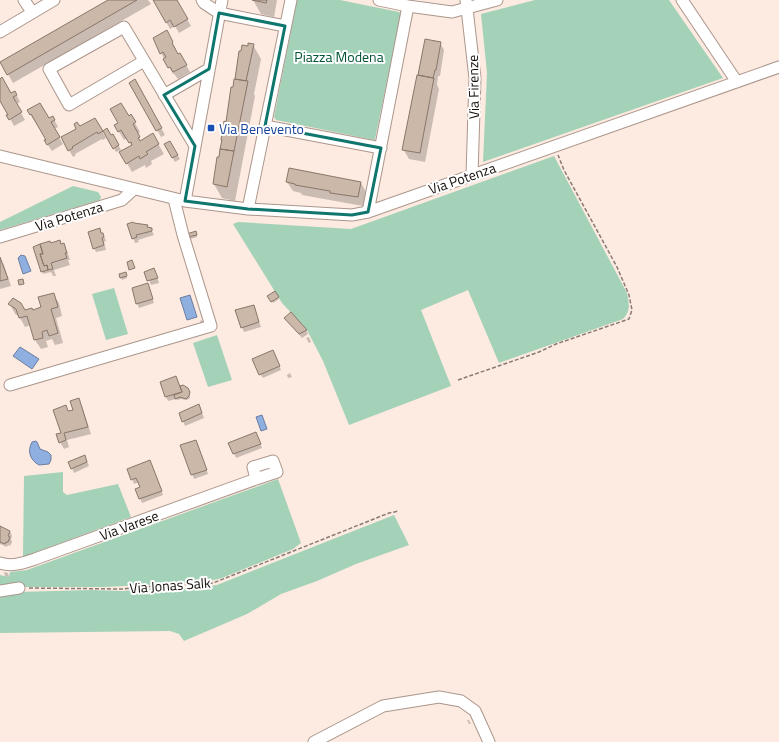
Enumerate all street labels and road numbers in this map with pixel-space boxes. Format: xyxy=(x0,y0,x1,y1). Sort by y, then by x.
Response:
street label: Via Firenze xyxy=(462,55,484,119)
street label: Via Potenza xyxy=(426,157,498,199)
street label: Via Potenza xyxy=(33,196,105,236)
street label: Via Varese xyxy=(97,505,161,545)
street label: Via Jonas Salk xyxy=(129,572,212,598)

